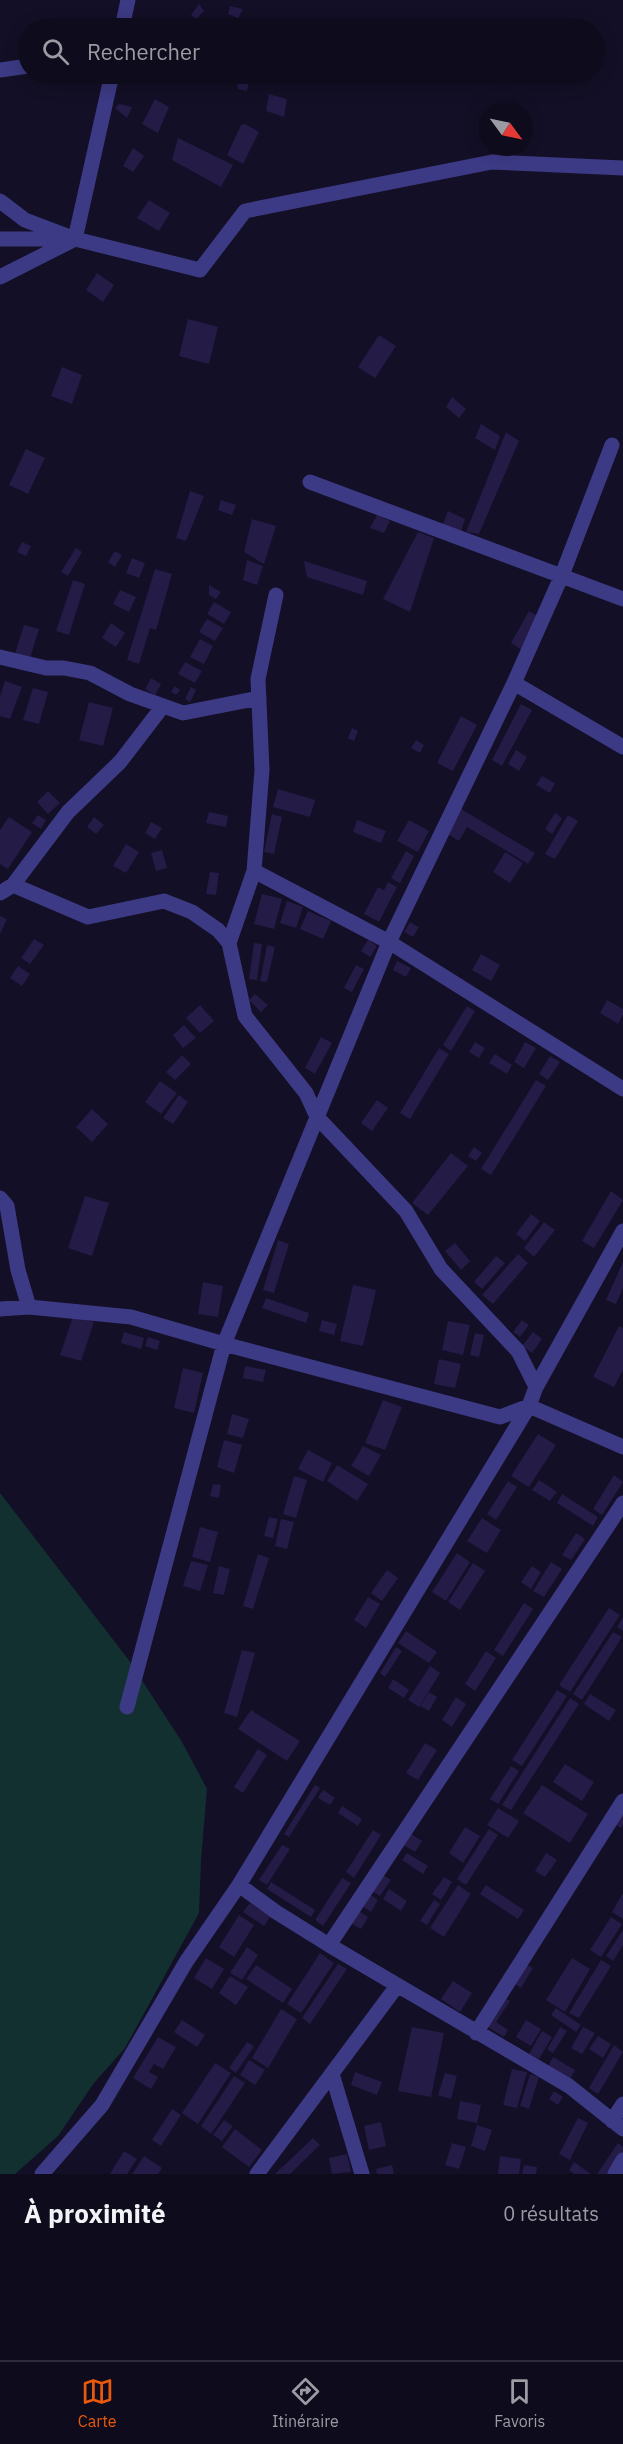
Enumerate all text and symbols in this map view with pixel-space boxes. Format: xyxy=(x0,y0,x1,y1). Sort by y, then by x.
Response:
search box xyxy=(18,18,605,84)
icon: search xyxy=(39,35,72,68)
text: Rechercher xyxy=(87,37,200,66)
north arrow xyxy=(479,102,533,156)
text: À proximité xyxy=(24,2196,166,2230)
text: 0 résultats xyxy=(503,2200,599,2227)
tab: Carte xyxy=(78,2375,116,2431)
tab: Itinéraire xyxy=(272,2375,339,2431)
tab: Favoris xyxy=(494,2375,545,2431)

